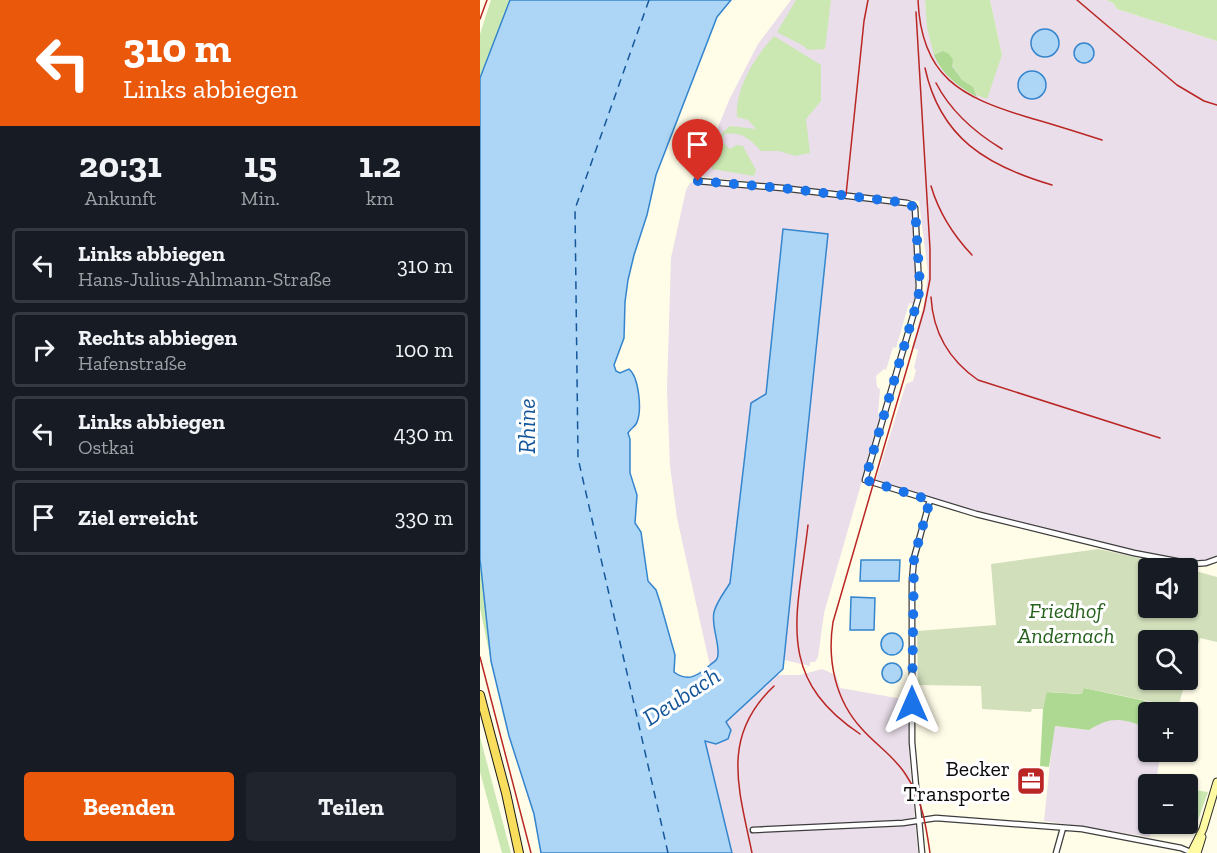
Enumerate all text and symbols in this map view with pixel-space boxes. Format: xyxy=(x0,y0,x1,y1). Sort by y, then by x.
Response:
text: 310 m xyxy=(123,22,231,73)
icon: left xyxy=(24,24,102,102)
text: Links abbiegen xyxy=(123,73,298,105)
pin xyxy=(672,119,723,181)
icon: arrive xyxy=(681,128,714,161)
text: 20:31 xyxy=(79,143,162,186)
text: 15 xyxy=(244,143,277,186)
text: 1.2 xyxy=(359,143,401,186)
text: Ankunft xyxy=(85,186,156,210)
text: Min. xyxy=(241,186,280,210)
text: km xyxy=(366,186,394,210)
text: Links abbiegen xyxy=(78,240,225,267)
icon: left xyxy=(27,249,60,282)
text: 310 m xyxy=(397,252,453,279)
text: Hans-Julius-Ahlmann-Straße xyxy=(78,267,331,291)
text: Rechts abbiegen xyxy=(78,324,237,351)
icon: right xyxy=(27,333,60,366)
text: 100 m xyxy=(395,336,453,363)
text: Hafenstraße xyxy=(78,351,186,375)
water label: Rhine xyxy=(512,398,541,454)
text: Links abbiegen xyxy=(78,408,225,435)
icon: left xyxy=(27,417,60,450)
text: 430 m xyxy=(394,420,453,447)
text: Ostkai xyxy=(78,435,134,459)
icon: arrive xyxy=(27,501,60,534)
text: Ziel erreicht xyxy=(78,504,198,531)
text: 330 m xyxy=(395,504,453,531)
map controls xyxy=(1138,558,1198,834)
button: sound xyxy=(1138,558,1198,618)
park label: Friedhof Andernach xyxy=(1016,597,1115,649)
button: search xyxy=(1138,630,1198,690)
water label: Deubach xyxy=(637,660,725,732)
position arrow xyxy=(880,672,944,736)
button: + xyxy=(1138,702,1198,762)
place label: Becker Transporte xyxy=(903,755,1010,807)
office icon: Becker Transporte xyxy=(1015,765,1047,797)
button: Beenden xyxy=(24,772,234,841)
button: Teilen xyxy=(246,772,456,841)
button: − xyxy=(1138,774,1198,834)

